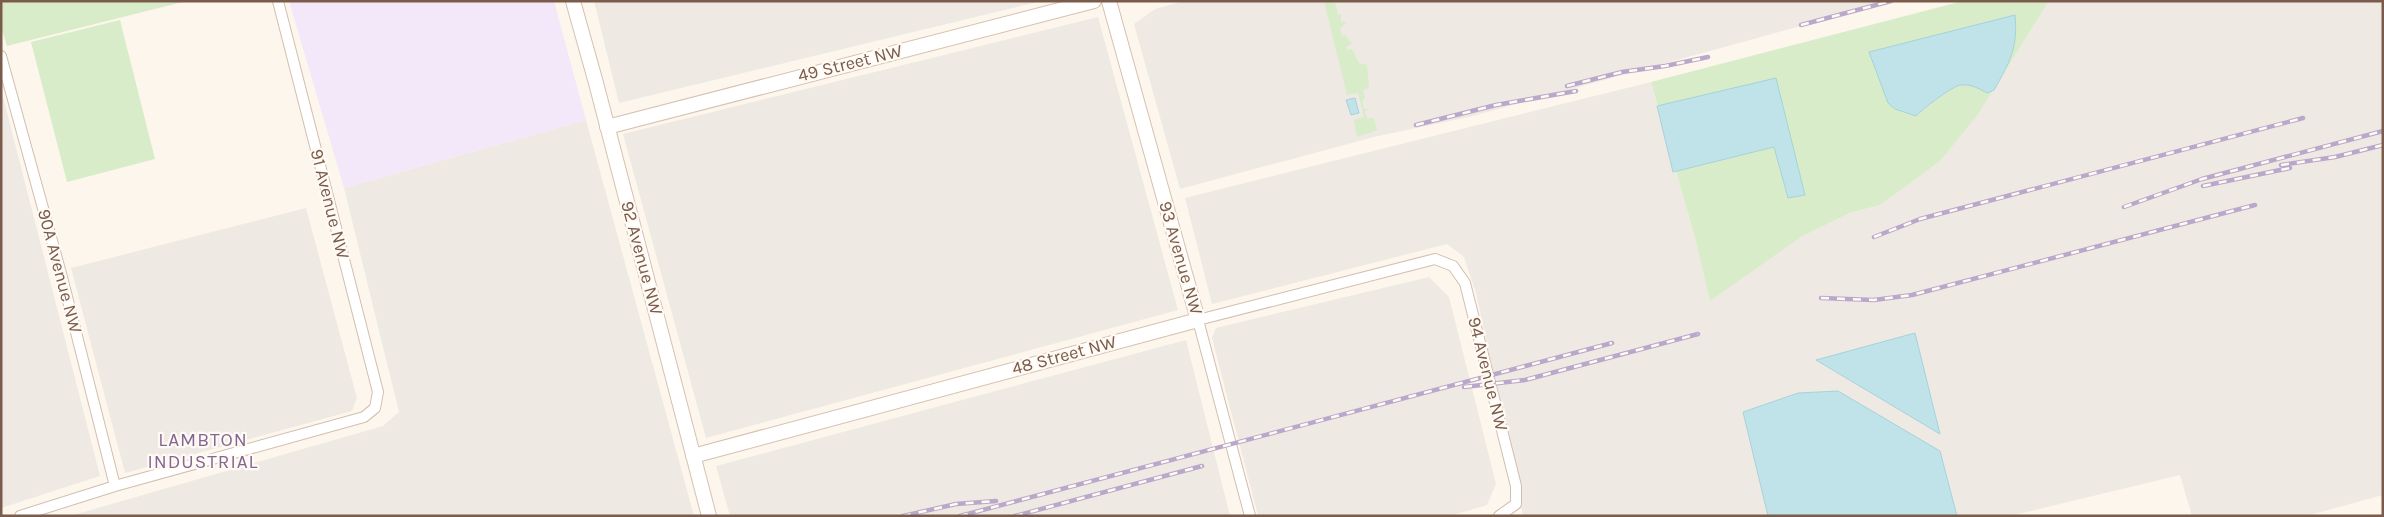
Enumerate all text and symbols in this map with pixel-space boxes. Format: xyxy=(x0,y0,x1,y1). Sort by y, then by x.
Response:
street label: 49 Street NW xyxy=(795,39,905,87)
street label: 91 Avenue NW xyxy=(306,147,354,261)
street label: 92 Avenue NW xyxy=(616,199,668,317)
street label: 93 Avenue NW xyxy=(1154,199,1208,317)
street label: 90A Avenue NW xyxy=(33,206,87,336)
street label: 94 Avenue NW xyxy=(1463,315,1513,433)
street label: 48 Street NW xyxy=(1009,330,1119,380)
district label: LAMBTON INDUSTRIAL xyxy=(147,429,259,473)

